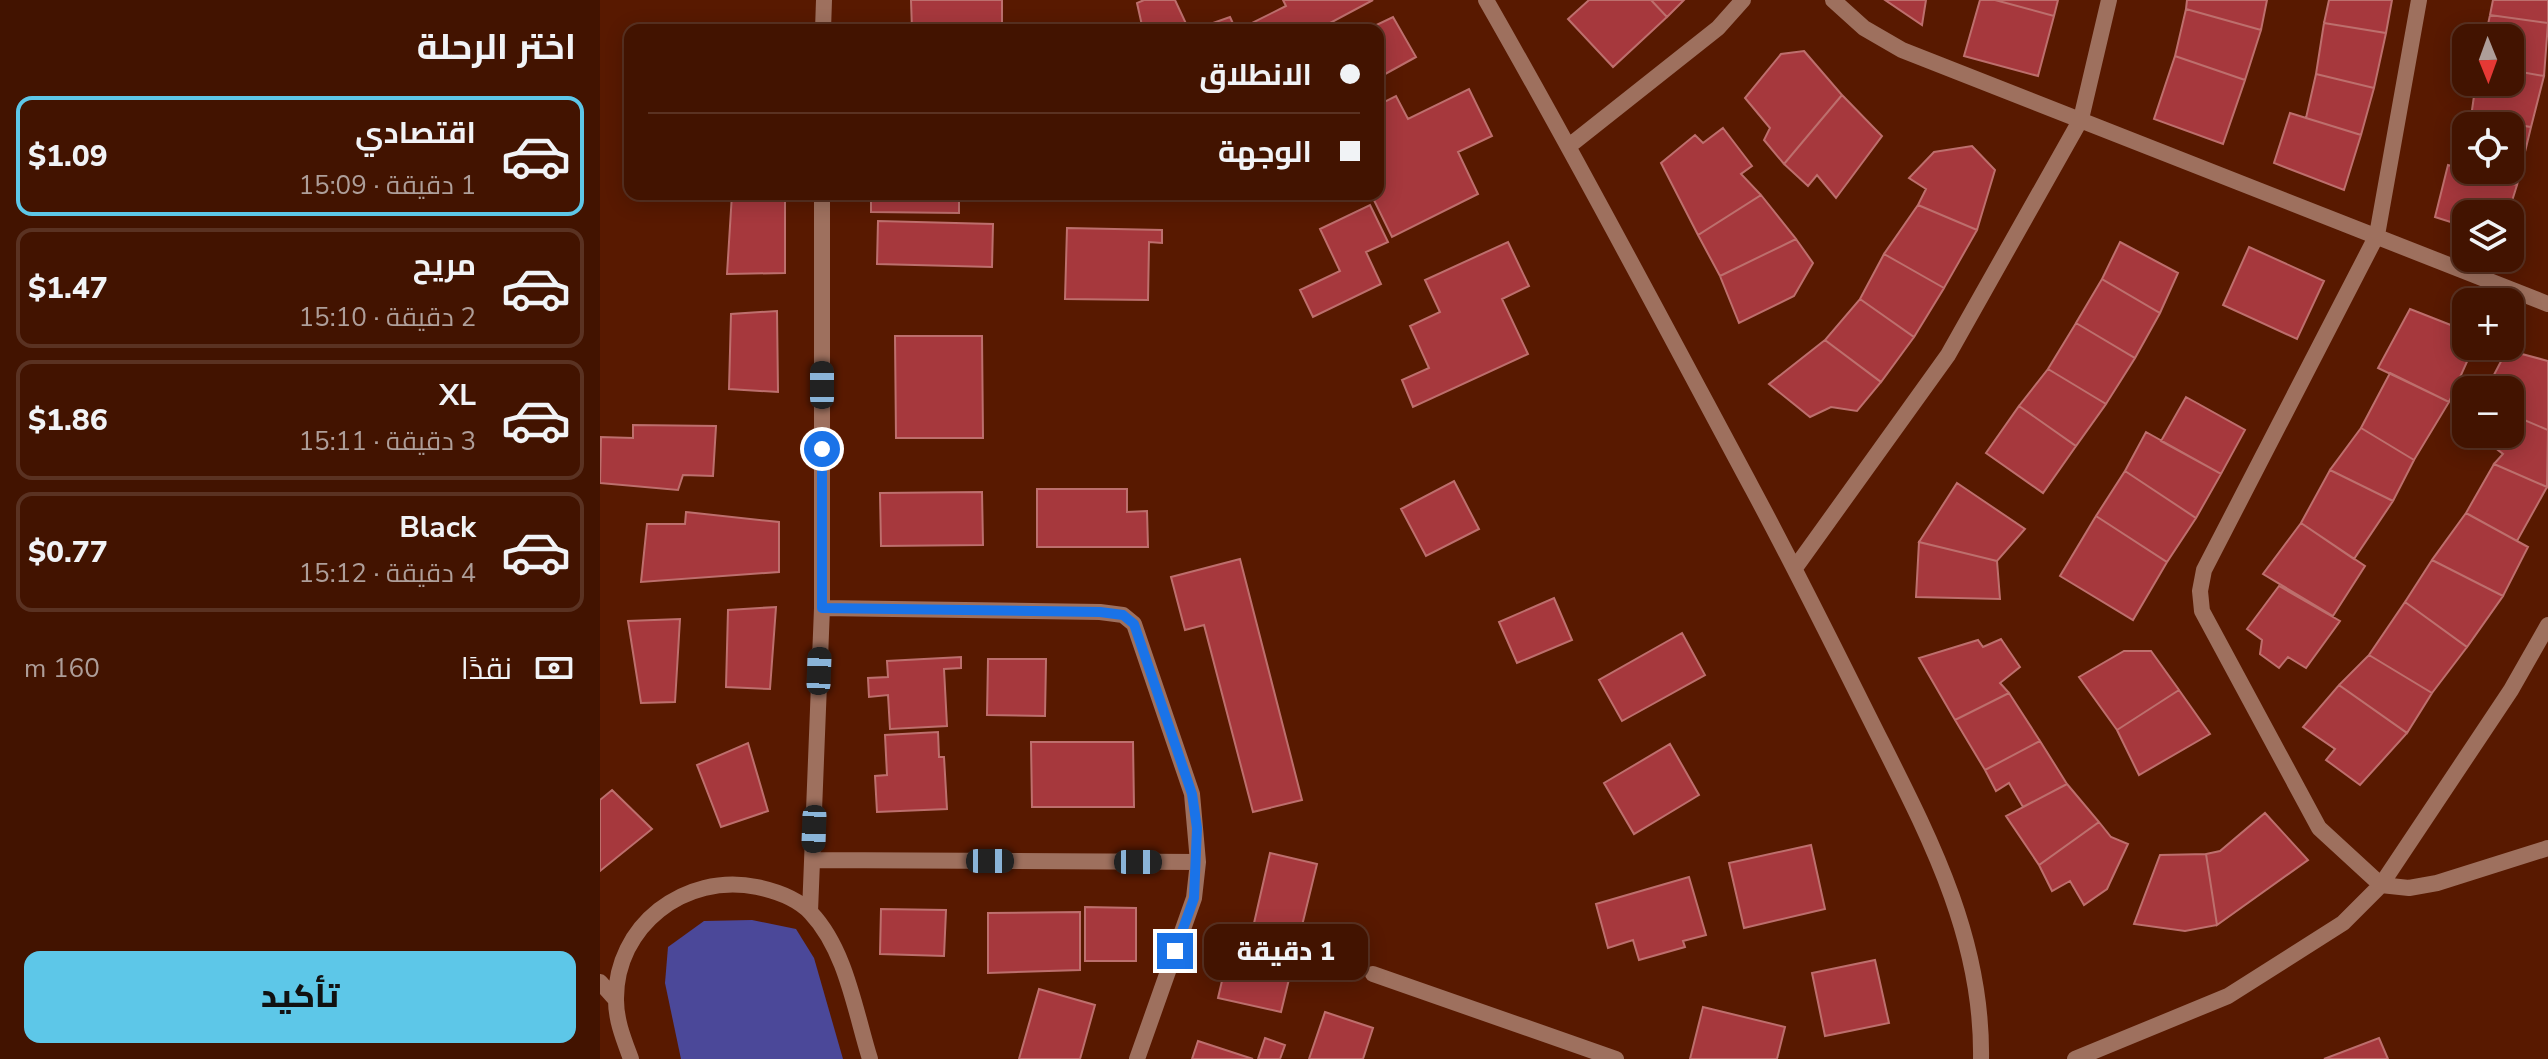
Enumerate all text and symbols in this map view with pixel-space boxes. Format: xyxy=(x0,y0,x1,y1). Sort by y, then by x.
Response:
text: اختر الرحلة xyxy=(417,23,576,72)
north arrow xyxy=(2452,24,2524,96)
map controls xyxy=(2452,24,2524,448)
text: الانطلاق xyxy=(1199,55,1312,96)
button: locate xyxy=(2452,112,2524,184)
text: اقتصادي xyxy=(355,113,476,154)
icon: car xyxy=(500,120,572,192)
text: الوجهة xyxy=(1218,132,1312,173)
text: $1.09 xyxy=(28,136,108,177)
text: 1 دقيقة · 15:09 xyxy=(298,168,476,203)
button: layers xyxy=(2452,200,2524,272)
text: مريح xyxy=(413,245,476,286)
icon: car xyxy=(500,252,572,324)
text: $1.47 xyxy=(28,268,108,309)
button: + xyxy=(2452,288,2524,360)
text: 2 دقيقة · 15:10 xyxy=(298,300,476,335)
car xyxy=(810,361,834,409)
text: XL xyxy=(439,375,476,416)
button: − xyxy=(2452,376,2524,448)
icon: car xyxy=(500,384,572,456)
text: $1.86 xyxy=(28,400,108,441)
text: 3 دقيقة · 15:11 xyxy=(298,424,476,459)
route start xyxy=(804,431,840,467)
text: Black xyxy=(399,507,476,548)
icon: car xyxy=(500,516,572,588)
text: $0.77 xyxy=(28,532,108,573)
text: 4 دقيقة · 15:12 xyxy=(298,556,476,591)
icon: cash xyxy=(532,646,576,690)
car xyxy=(806,647,832,695)
text: نقدًا xyxy=(461,649,512,690)
text: 160 m xyxy=(24,651,100,686)
car xyxy=(801,805,827,853)
car xyxy=(966,849,1014,873)
car xyxy=(1114,850,1162,874)
callout: 1 دقيقة xyxy=(1203,923,1367,979)
route end xyxy=(1157,933,1193,969)
text: 1 دقيقة xyxy=(1237,934,1335,969)
button: تأكيد xyxy=(24,951,576,1043)

